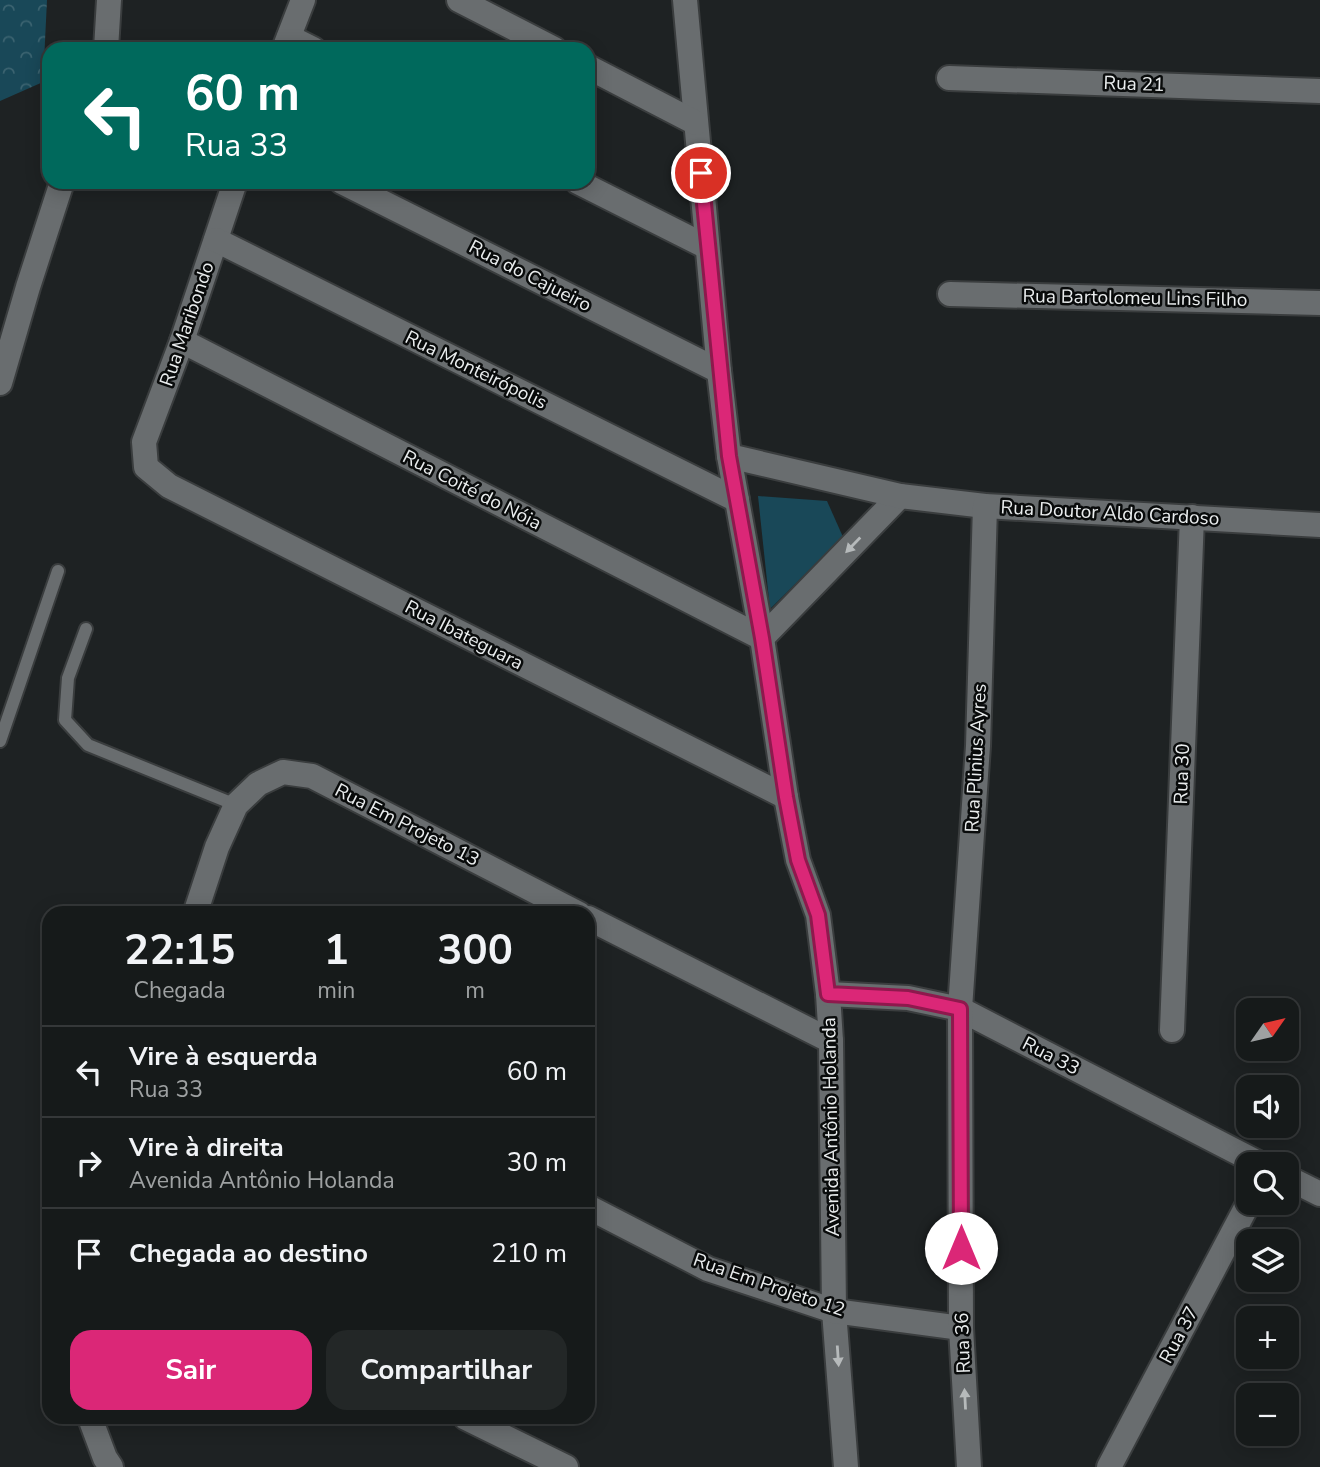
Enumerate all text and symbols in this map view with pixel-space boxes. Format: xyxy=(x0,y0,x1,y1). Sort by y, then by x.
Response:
text: 60 m xyxy=(185,60,300,127)
icon: left xyxy=(70,70,161,161)
street label: Rua 21 xyxy=(1103,70,1165,98)
text: Rua 33 xyxy=(185,124,288,167)
pin xyxy=(671,143,731,203)
icon: arrive xyxy=(682,154,720,192)
street label: Rua do Cajueiro xyxy=(464,234,596,318)
street label: Rua Maribondo xyxy=(154,258,220,390)
street label: Rua Bartolomeu Lins Filho xyxy=(1022,283,1248,313)
street label: Rua Monteirópolis xyxy=(401,324,551,416)
street label: Rua Coité do Nóia xyxy=(398,444,546,536)
street label: Rua Doutor Aldo Cardoso xyxy=(1000,494,1220,532)
one-way arrow xyxy=(845,536,861,553)
street label: Rua Ibateguara xyxy=(400,594,528,676)
street label: Rua Plinius Ayres xyxy=(959,683,993,833)
street label: Rua 30 xyxy=(1168,743,1196,805)
street label: Rua Em Projeto 13 xyxy=(330,777,484,873)
text: 22:15 xyxy=(124,922,235,979)
text: 1 xyxy=(324,922,349,979)
text: 300 xyxy=(437,922,513,979)
text: Chegada xyxy=(134,975,226,1006)
text: min xyxy=(317,975,355,1006)
text: m xyxy=(465,975,485,1006)
north arrow xyxy=(1236,998,1298,1060)
map controls xyxy=(1236,998,1299,1446)
street label: Avenida Antônio Holanda xyxy=(816,1017,846,1237)
street label: Rua 33 xyxy=(1018,1031,1084,1081)
text: Vire à esquerda xyxy=(129,1039,318,1074)
icon: left xyxy=(70,1053,108,1091)
text: 60 m xyxy=(507,1054,567,1089)
text: Rua 33 xyxy=(129,1074,203,1105)
button: sound xyxy=(1236,1075,1299,1138)
text: Vire à direita xyxy=(129,1130,284,1165)
icon: right xyxy=(70,1144,108,1182)
text: 30 m xyxy=(507,1145,567,1180)
button: search xyxy=(1236,1152,1299,1215)
text: Avenida Antônio Holanda xyxy=(129,1165,395,1196)
position arrow xyxy=(924,1211,998,1285)
button: layers xyxy=(1236,1229,1299,1292)
icon: arrive xyxy=(70,1235,108,1273)
text: Chegada ao destino xyxy=(129,1236,368,1271)
text: 210 m xyxy=(491,1236,567,1271)
street label: Rua Em Projeto 12 xyxy=(690,1247,848,1323)
street label: Rua 37 xyxy=(1153,1302,1205,1368)
button: + xyxy=(1236,1306,1299,1369)
street label: Rua 36 xyxy=(949,1312,977,1374)
button: Sair xyxy=(70,1330,312,1410)
button: Compartilhar xyxy=(326,1330,567,1410)
one-way arrow xyxy=(833,1345,844,1367)
button: − xyxy=(1236,1383,1299,1446)
one-way arrow xyxy=(959,1388,970,1410)

